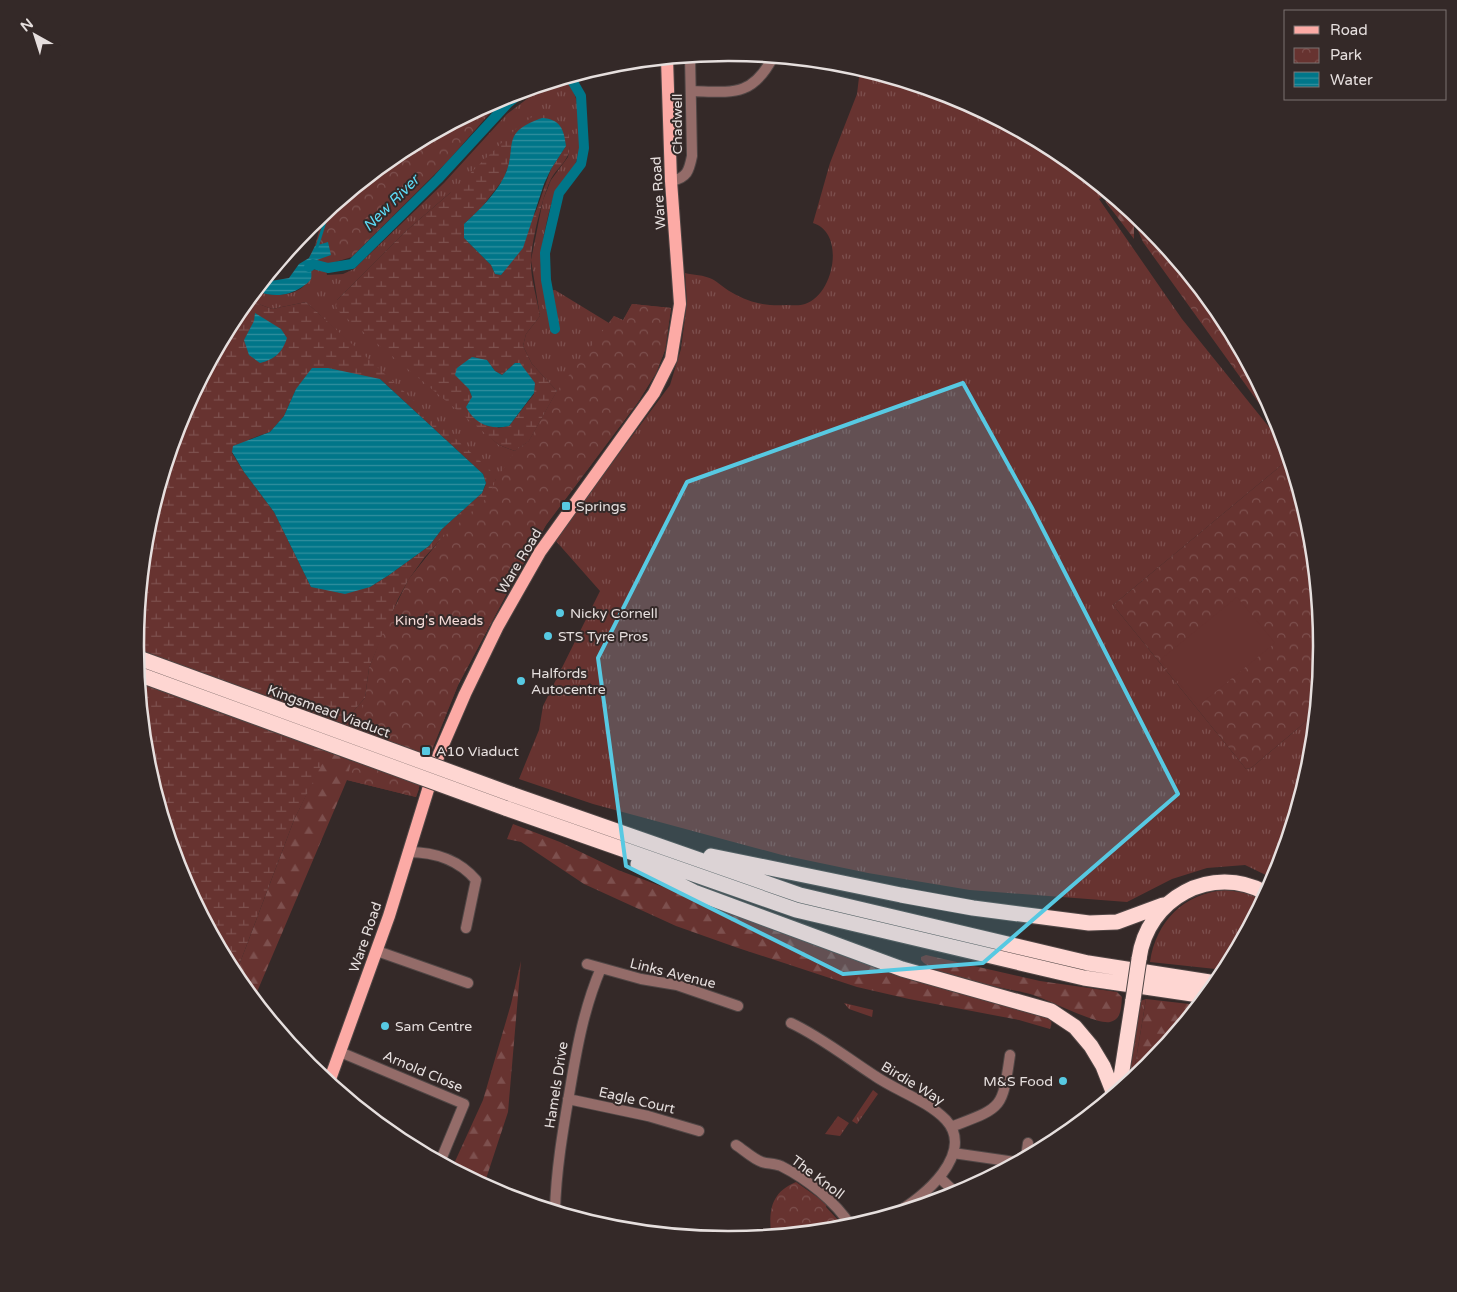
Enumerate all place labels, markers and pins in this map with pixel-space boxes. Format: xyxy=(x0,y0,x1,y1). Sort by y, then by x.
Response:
place label: Springs xyxy=(576,498,627,515)
marker: Springs xyxy=(560,500,572,512)
place label: Nicky Cornell xyxy=(570,605,658,622)
marker: Nicky Cornell xyxy=(554,607,566,619)
place label: STS Tyre Pros xyxy=(558,628,649,645)
marker: STS Tyre Pros xyxy=(542,630,554,642)
place label: Halfords Autocentre xyxy=(531,665,606,698)
marker: Halfords Autocentre xyxy=(515,675,527,687)
place label: A10 Viaduct xyxy=(436,743,519,760)
marker: A10 Viaduct xyxy=(420,745,432,757)
place label: Sam Centre xyxy=(395,1018,472,1035)
marker: Sam Centre xyxy=(379,1020,391,1032)
place label: M&S Food xyxy=(983,1073,1053,1090)
marker: M&S Food xyxy=(1057,1075,1069,1087)

